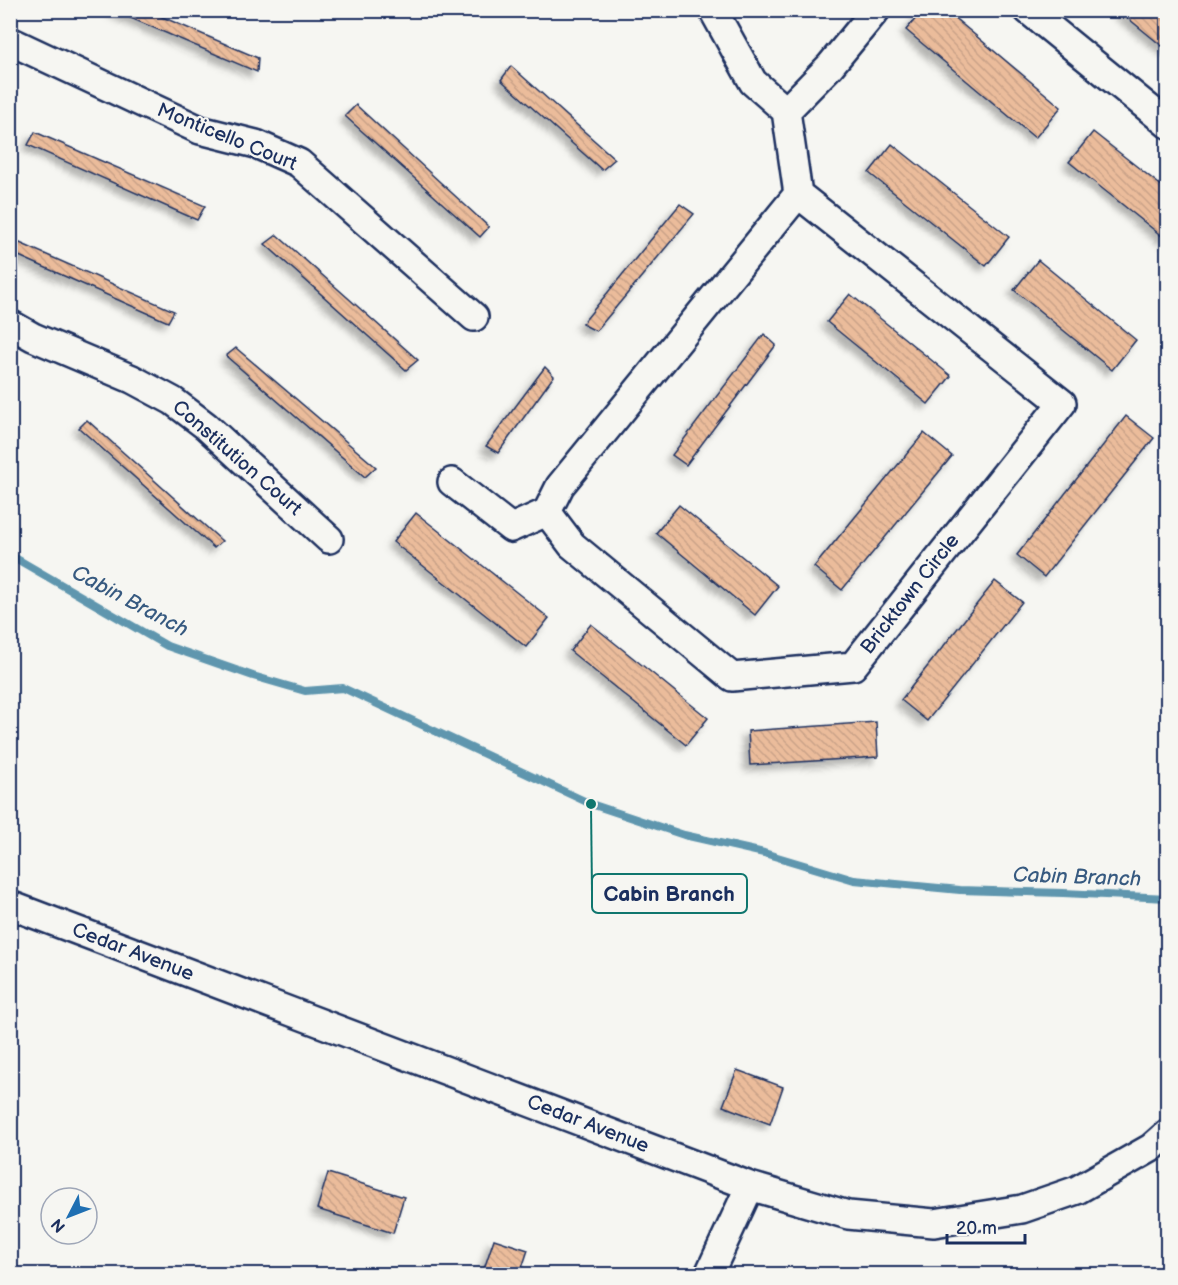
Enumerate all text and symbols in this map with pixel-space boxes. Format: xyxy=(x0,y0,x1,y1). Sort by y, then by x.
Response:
street label: Monticello Court xyxy=(153,98,301,176)
street label: Constitution Court xyxy=(167,395,307,521)
street label: Bricktown Circle xyxy=(856,529,965,659)
water label: Cabin Branch xyxy=(67,560,193,642)
water label: Cabin Branch xyxy=(1012,862,1142,892)
callout: Cabin Branch xyxy=(592,874,747,913)
text: Cabin Branch xyxy=(603,882,735,907)
street label: Cedar Avenue xyxy=(69,918,197,986)
street label: Cedar Avenue xyxy=(524,1090,652,1158)
north arrow xyxy=(39,1186,99,1246)
scale bar xyxy=(947,1207,1025,1245)
text: N xyxy=(48,1214,70,1236)
text: 20 m xyxy=(956,1218,997,1239)

